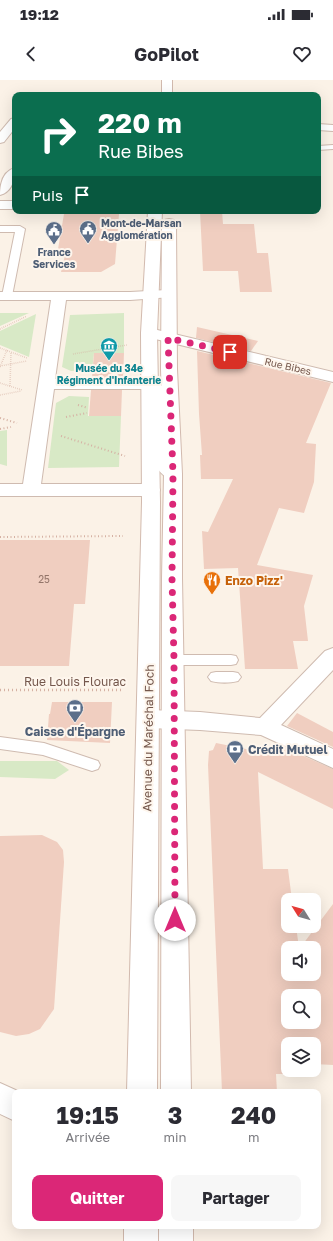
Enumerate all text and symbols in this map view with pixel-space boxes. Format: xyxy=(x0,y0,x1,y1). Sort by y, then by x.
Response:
text: 19:12 xyxy=(20,5,59,23)
icon: back xyxy=(20,43,42,65)
text: GoPilot xyxy=(134,43,199,65)
icon: heart xyxy=(291,43,313,65)
text: 220 m xyxy=(98,106,182,139)
icon: right xyxy=(32,108,84,160)
text: Rue Bibes xyxy=(98,140,184,162)
icon: arrive xyxy=(71,184,93,206)
text: Puis xyxy=(32,186,63,204)
place label: Mont-de-Marsan Agglomération xyxy=(101,217,181,241)
public building icon: Mont-de-Marsan Agglomération xyxy=(78,219,98,244)
public building icon: France Services xyxy=(44,220,64,245)
place label: France Services xyxy=(33,246,76,270)
pin xyxy=(213,335,247,369)
museum icon: Musée du 34e Régiment d'Infanterie xyxy=(99,336,119,361)
icon: arrive xyxy=(219,341,241,363)
street label: Rue Bibes xyxy=(263,355,313,377)
place label: Musée du 34e Régiment d'Infanterie xyxy=(57,362,161,386)
restaurant icon: Enzo Pizz' xyxy=(202,570,222,595)
house number: 25 xyxy=(38,573,50,585)
place label: Enzo Pizz' xyxy=(225,573,283,588)
street label: Avenue du Maréchal Foch xyxy=(139,664,157,812)
street label: Rue Louis Flourac xyxy=(24,674,127,689)
bank icon: Caisse d'Épargne xyxy=(65,698,85,723)
place label: Caisse d'Épargne xyxy=(25,724,125,739)
bank icon: Crédit Mutuel xyxy=(225,739,245,764)
place label: Crédit Mutuel xyxy=(248,742,327,757)
north arrow xyxy=(281,893,321,933)
map controls xyxy=(281,893,321,1077)
position arrow xyxy=(154,899,196,941)
button: sound xyxy=(281,941,321,981)
button: search xyxy=(281,989,321,1029)
button: layers xyxy=(281,1037,321,1077)
text: 19:15 xyxy=(57,1100,119,1129)
text: 3 xyxy=(168,1100,182,1129)
text: 240 xyxy=(231,1100,276,1129)
text: Arrivée xyxy=(66,1129,110,1145)
text: min xyxy=(164,1129,186,1145)
text: m xyxy=(248,1129,259,1145)
button: Quitter xyxy=(32,1175,163,1221)
button: Partager xyxy=(171,1175,301,1221)

